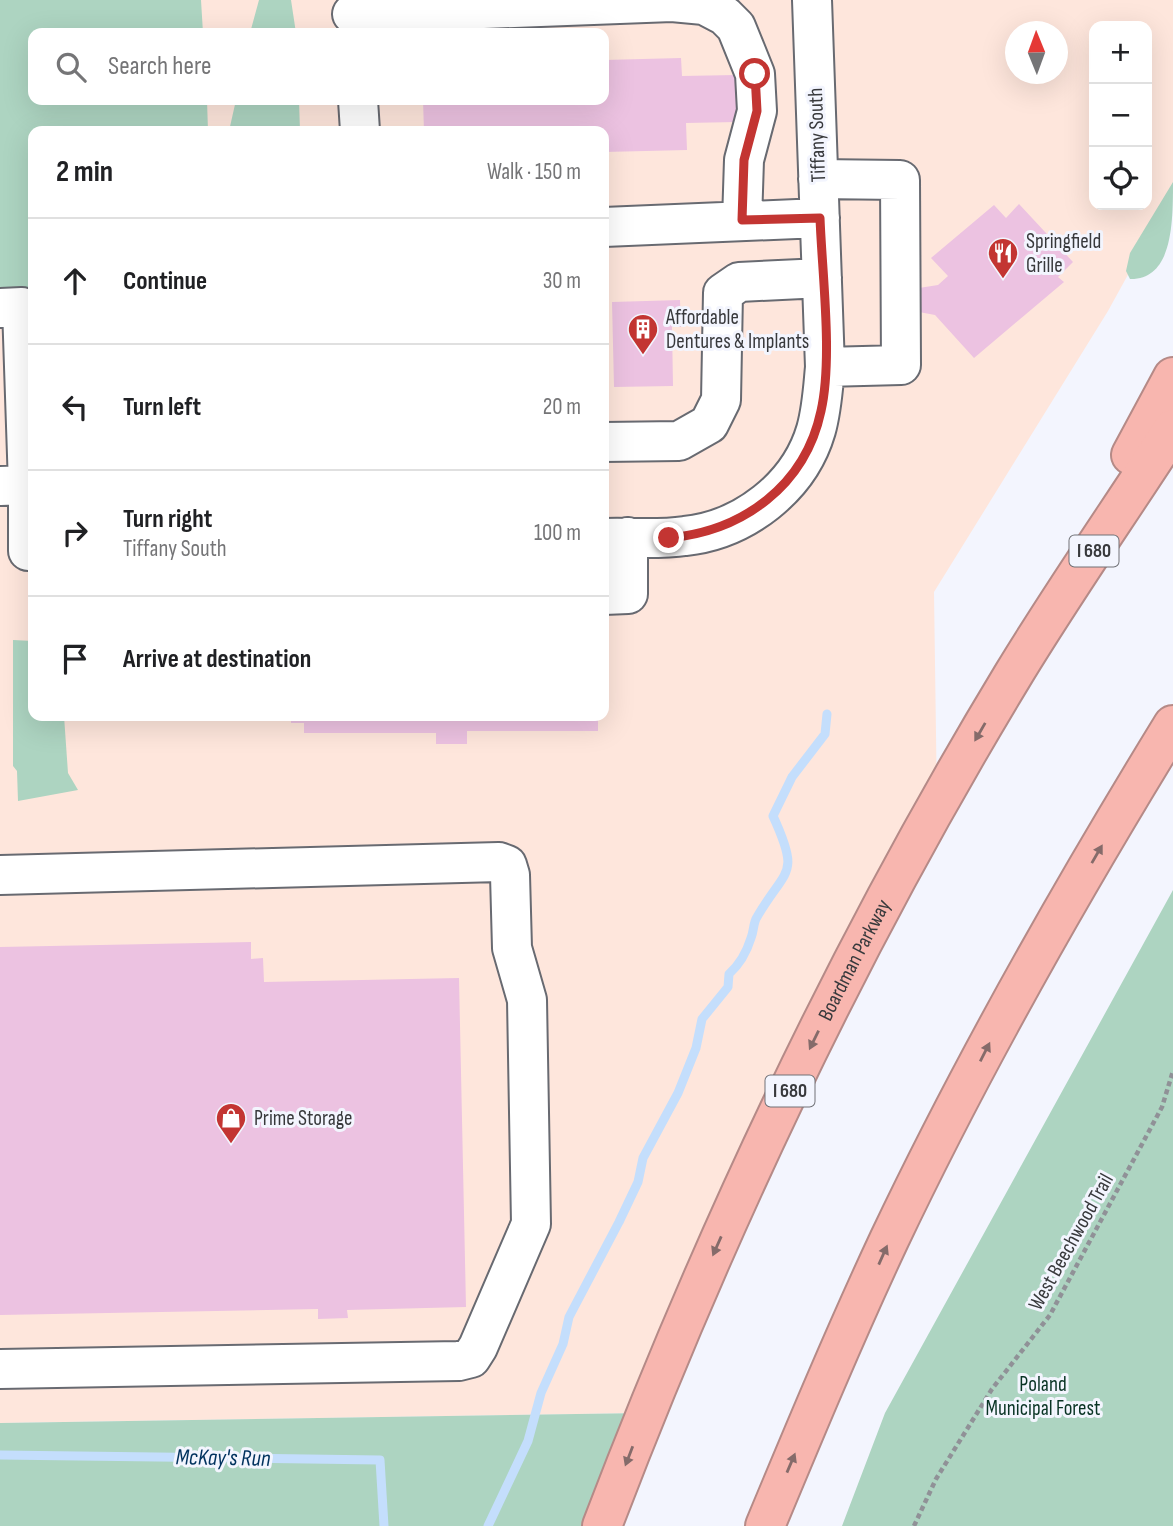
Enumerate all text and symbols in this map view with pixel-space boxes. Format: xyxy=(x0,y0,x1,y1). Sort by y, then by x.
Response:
north arrow xyxy=(1005,21,1068,84)
map controls xyxy=(1089,21,1152,210)
button: + xyxy=(1089,21,1152,84)
search box xyxy=(28,28,609,105)
icon: search xyxy=(52,48,90,86)
text: Search here xyxy=(108,51,211,82)
route start xyxy=(739,58,770,89)
button: − xyxy=(1089,84,1152,147)
street label: Tiffany South xyxy=(803,87,831,183)
button: locate xyxy=(1089,147,1152,210)
text: 2 min xyxy=(56,154,113,190)
text: Walk · 150 m xyxy=(487,158,581,186)
place label: Springfield Grille xyxy=(1026,229,1101,278)
restaurant icon: Springfield Grille xyxy=(986,236,1020,280)
icon: ahead xyxy=(56,262,94,300)
text: Continue xyxy=(123,266,207,297)
text: 30 m xyxy=(543,267,581,295)
place label: Affordable Dentures & Implants xyxy=(665,305,809,354)
building icon: Affordable Dentures & Implants xyxy=(626,312,660,356)
icon: left xyxy=(56,388,94,426)
text: Turn left xyxy=(123,392,201,423)
text: 20 m xyxy=(543,393,581,421)
text: Turn right xyxy=(123,504,212,535)
icon: right xyxy=(56,514,94,552)
text: 100 m xyxy=(534,519,581,547)
route end xyxy=(653,522,684,553)
text: Tiffany South xyxy=(123,535,227,563)
road number: I 680 xyxy=(1070,536,1118,566)
icon: arrive xyxy=(56,640,94,678)
text: Arrive at destination xyxy=(123,644,311,675)
one-way arrow xyxy=(974,723,986,742)
one-way arrow xyxy=(1091,844,1103,863)
street label: Boardman Parkway xyxy=(813,895,896,1025)
one-way arrow xyxy=(808,1030,820,1050)
one-way arrow xyxy=(980,1042,991,1062)
road number: I 680 xyxy=(766,1076,814,1106)
shop icon: Prime Storage xyxy=(214,1101,248,1145)
place label: Prime Storage xyxy=(254,1106,353,1131)
street label: West Beechwood Trail xyxy=(1023,1169,1119,1315)
one-way arrow xyxy=(711,1236,723,1256)
one-way arrow xyxy=(877,1245,888,1265)
park label: Poland Municipal Forest xyxy=(986,1372,1100,1421)
water label: McKay's Run xyxy=(175,1443,271,1473)
one-way arrow xyxy=(623,1445,634,1466)
one-way arrow xyxy=(785,1453,797,1473)

